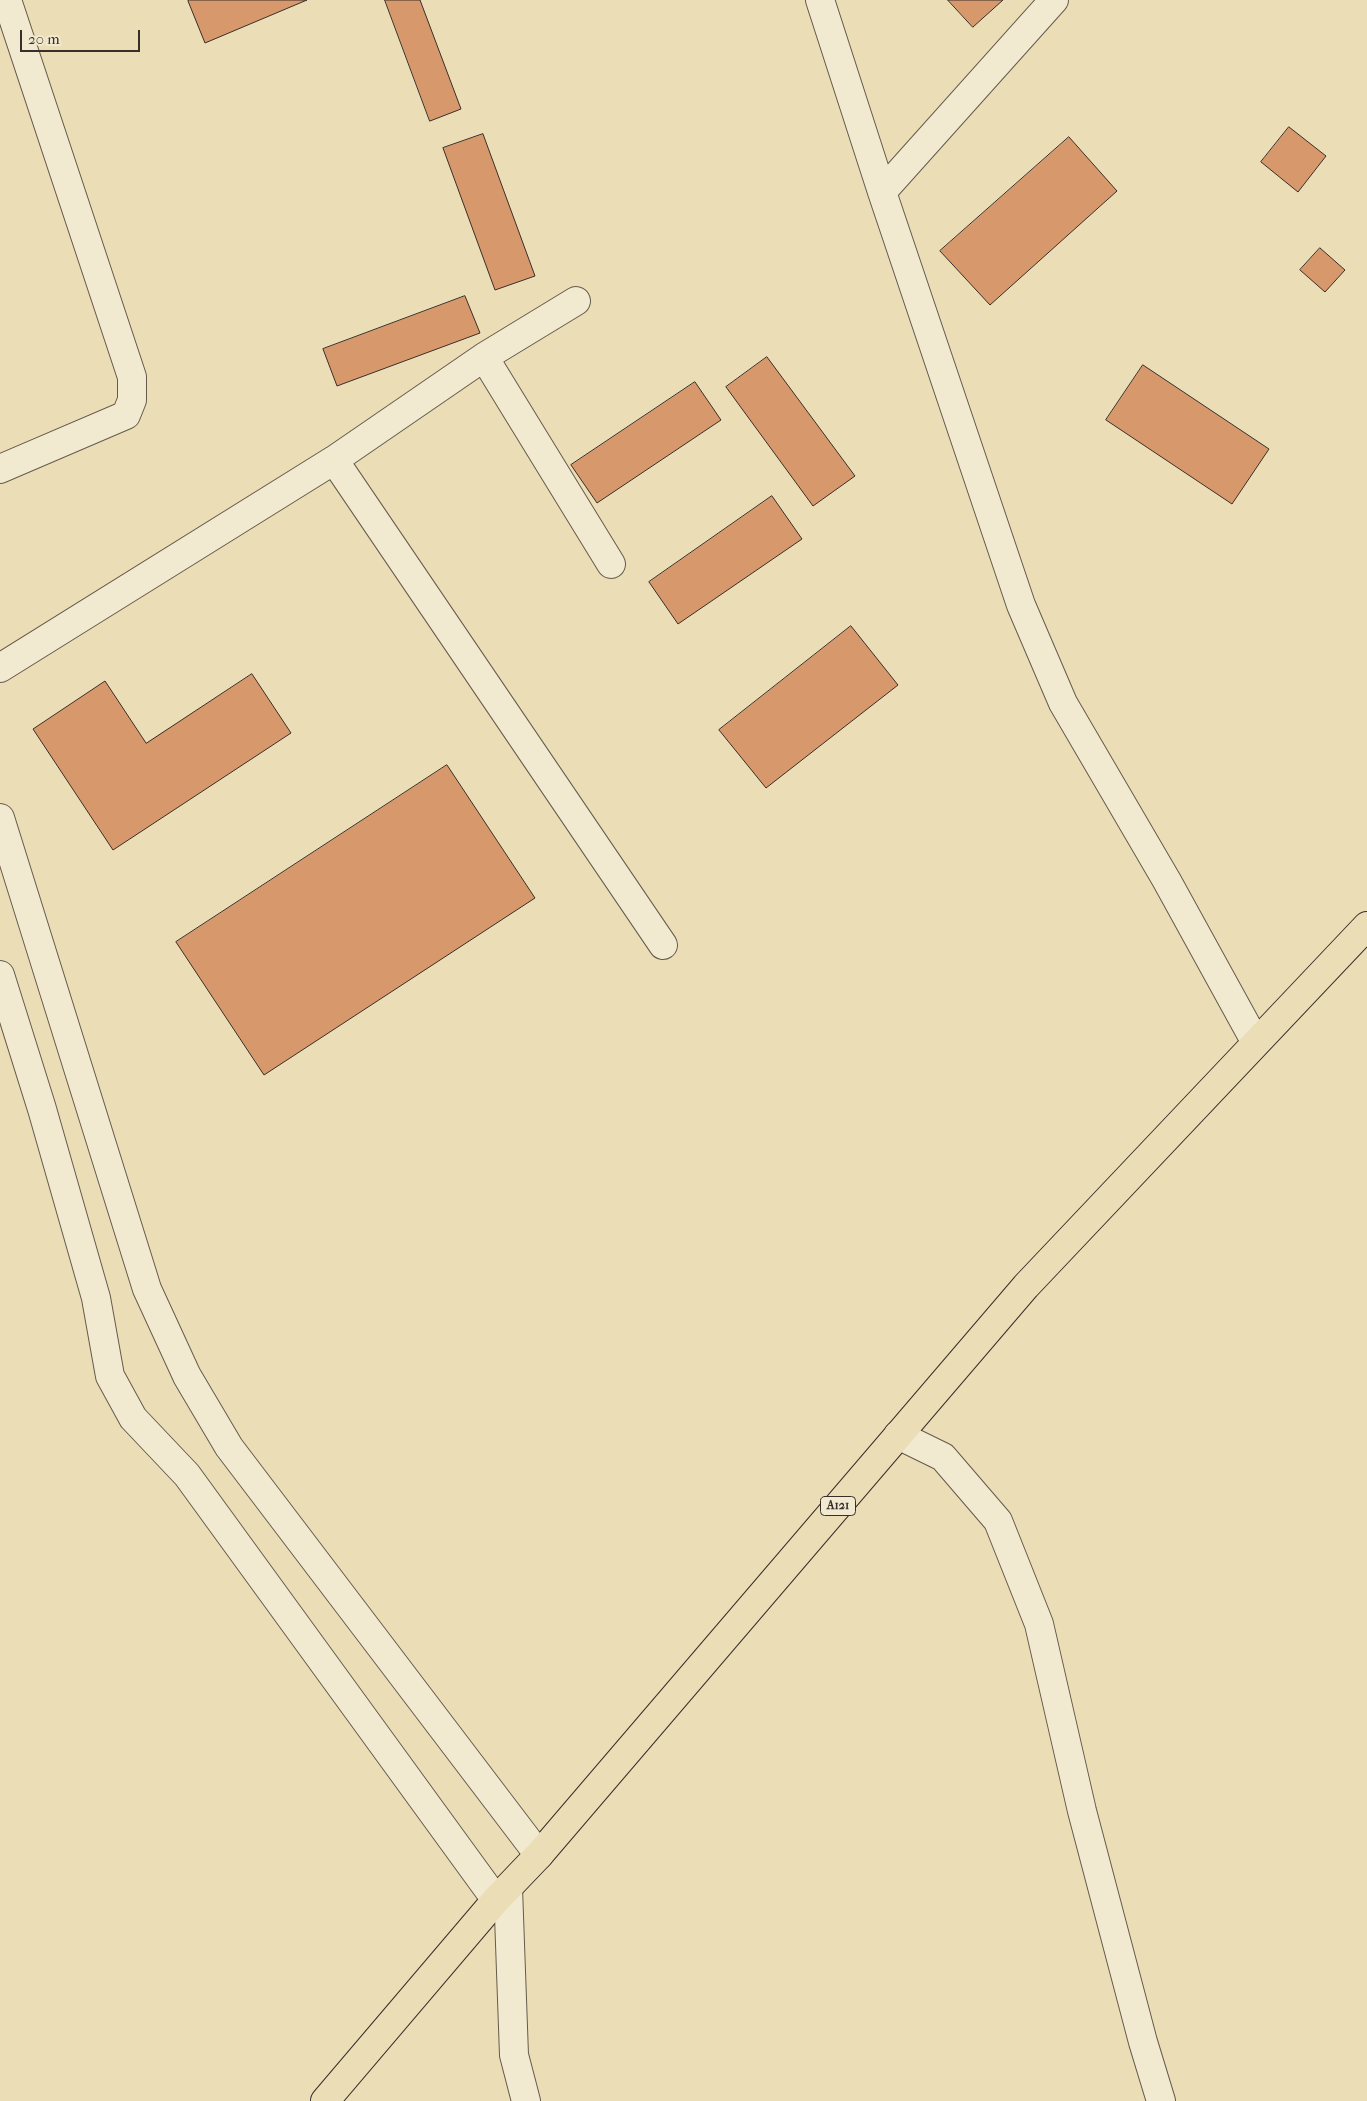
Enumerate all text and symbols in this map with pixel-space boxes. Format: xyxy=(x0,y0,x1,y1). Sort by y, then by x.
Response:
scale bar xyxy=(22,20,142,52)
text: 20 m xyxy=(28,30,60,48)
road number: A121 xyxy=(820,1496,856,1515)

